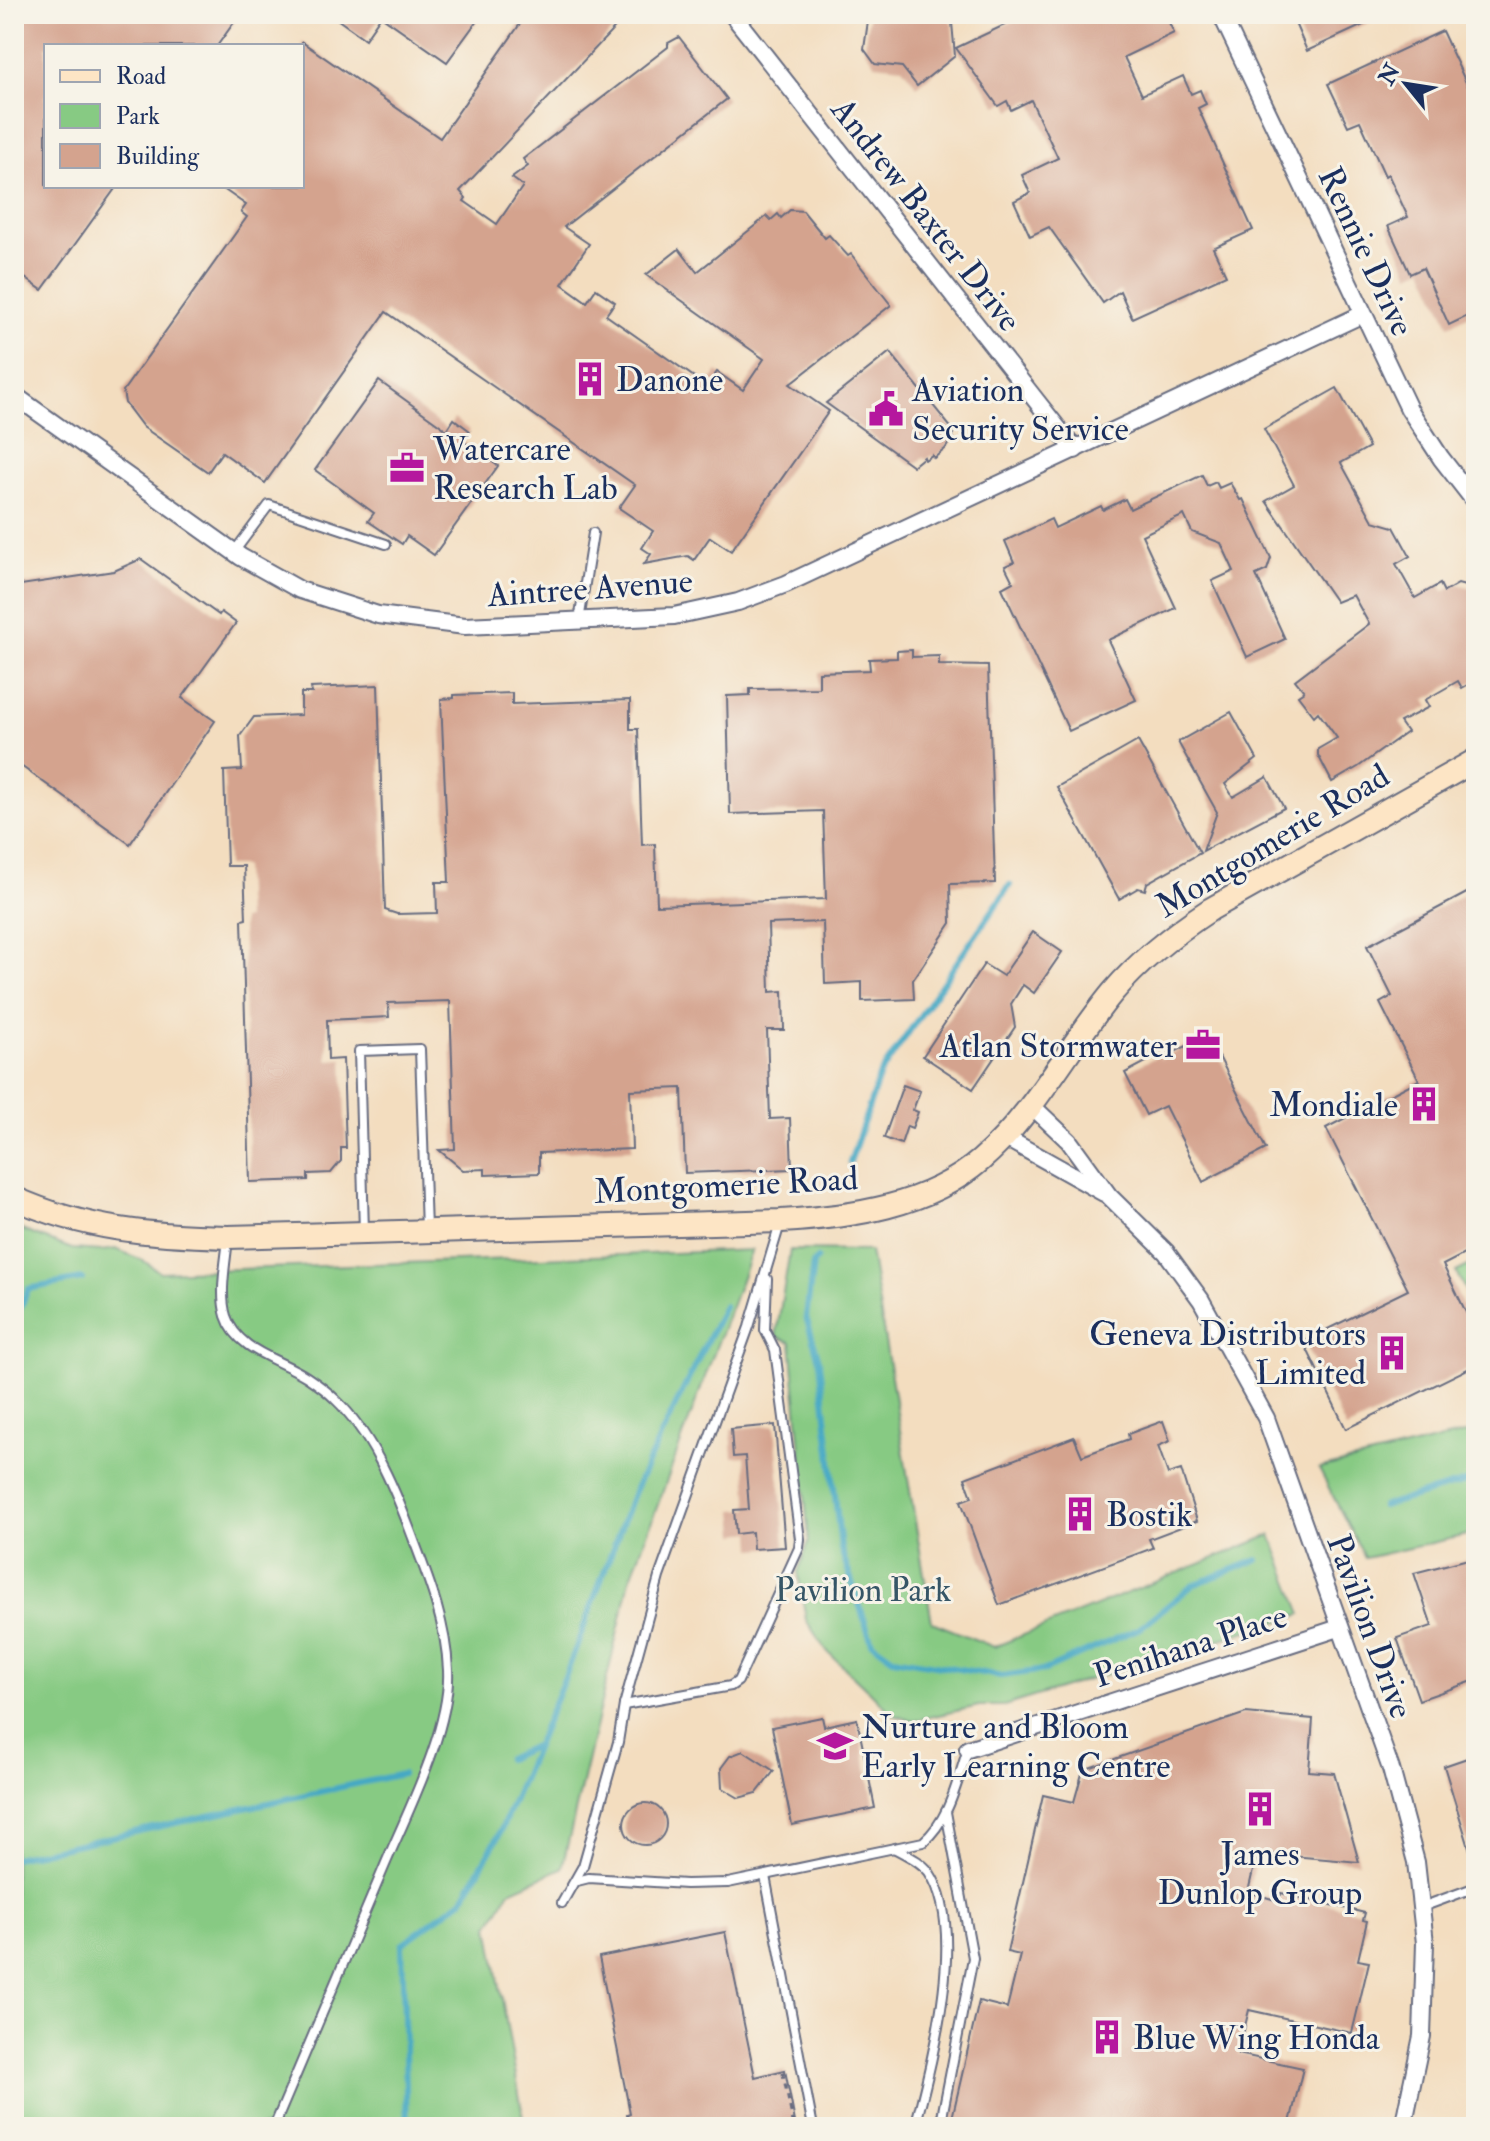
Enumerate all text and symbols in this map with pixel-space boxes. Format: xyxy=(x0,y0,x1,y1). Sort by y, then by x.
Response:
legend xyxy=(44,44,304,188)
north arrow xyxy=(1366,44,1446,124)
text: N xyxy=(1372,59,1407,91)
text: Road xyxy=(116,61,166,92)
street label: Andrew Baxter Drive xyxy=(821,89,1030,340)
text: Park xyxy=(116,101,160,132)
text: Building xyxy=(116,141,200,172)
street label: Rennie Drive xyxy=(1308,160,1423,343)
place label: Danone xyxy=(616,359,723,402)
building icon: Danone xyxy=(571,360,609,398)
place label: Aviation Security Service xyxy=(911,369,1129,451)
public building icon: Aviation Security Service xyxy=(867,390,905,428)
place label: Watercare Research Lab xyxy=(432,428,618,510)
office icon: Watercare Research Lab xyxy=(388,449,426,487)
street label: Aintree Avenue xyxy=(485,560,694,617)
street label: Montgomerie Road xyxy=(1148,755,1397,928)
place label: Atlan Stormwater xyxy=(939,1025,1177,1068)
office icon: Atlan Stormwater xyxy=(1184,1026,1222,1064)
place label: Mondiale xyxy=(1269,1084,1398,1127)
building icon: Mondiale xyxy=(1405,1085,1443,1123)
street label: Montgomerie Road xyxy=(593,1157,860,1214)
place label: Geneva Distributors Limited xyxy=(1089,1313,1366,1395)
building icon: Geneva Distributors Limited xyxy=(1373,1334,1411,1372)
place label: Bostik xyxy=(1106,1494,1193,1537)
building icon: Bostik xyxy=(1061,1495,1099,1533)
street label: Pavilion Drive xyxy=(1316,1529,1423,1724)
park label: Pavilion Park xyxy=(775,1569,951,1612)
street label: Penihana Place xyxy=(1088,1595,1293,1698)
place label: Nurture and Bloom Early Learning Centre xyxy=(861,1706,1170,1788)
school or university icon: Nurture and Bloom Early Learning Centre xyxy=(816,1727,854,1765)
building icon: James Dunlop Group xyxy=(1241,1790,1279,1828)
place label: James Dunlop Group xyxy=(1158,1833,1362,1915)
place label: Blue Wing Honda xyxy=(1133,2017,1381,2060)
building icon: Blue Wing Honda xyxy=(1088,2018,1126,2056)

